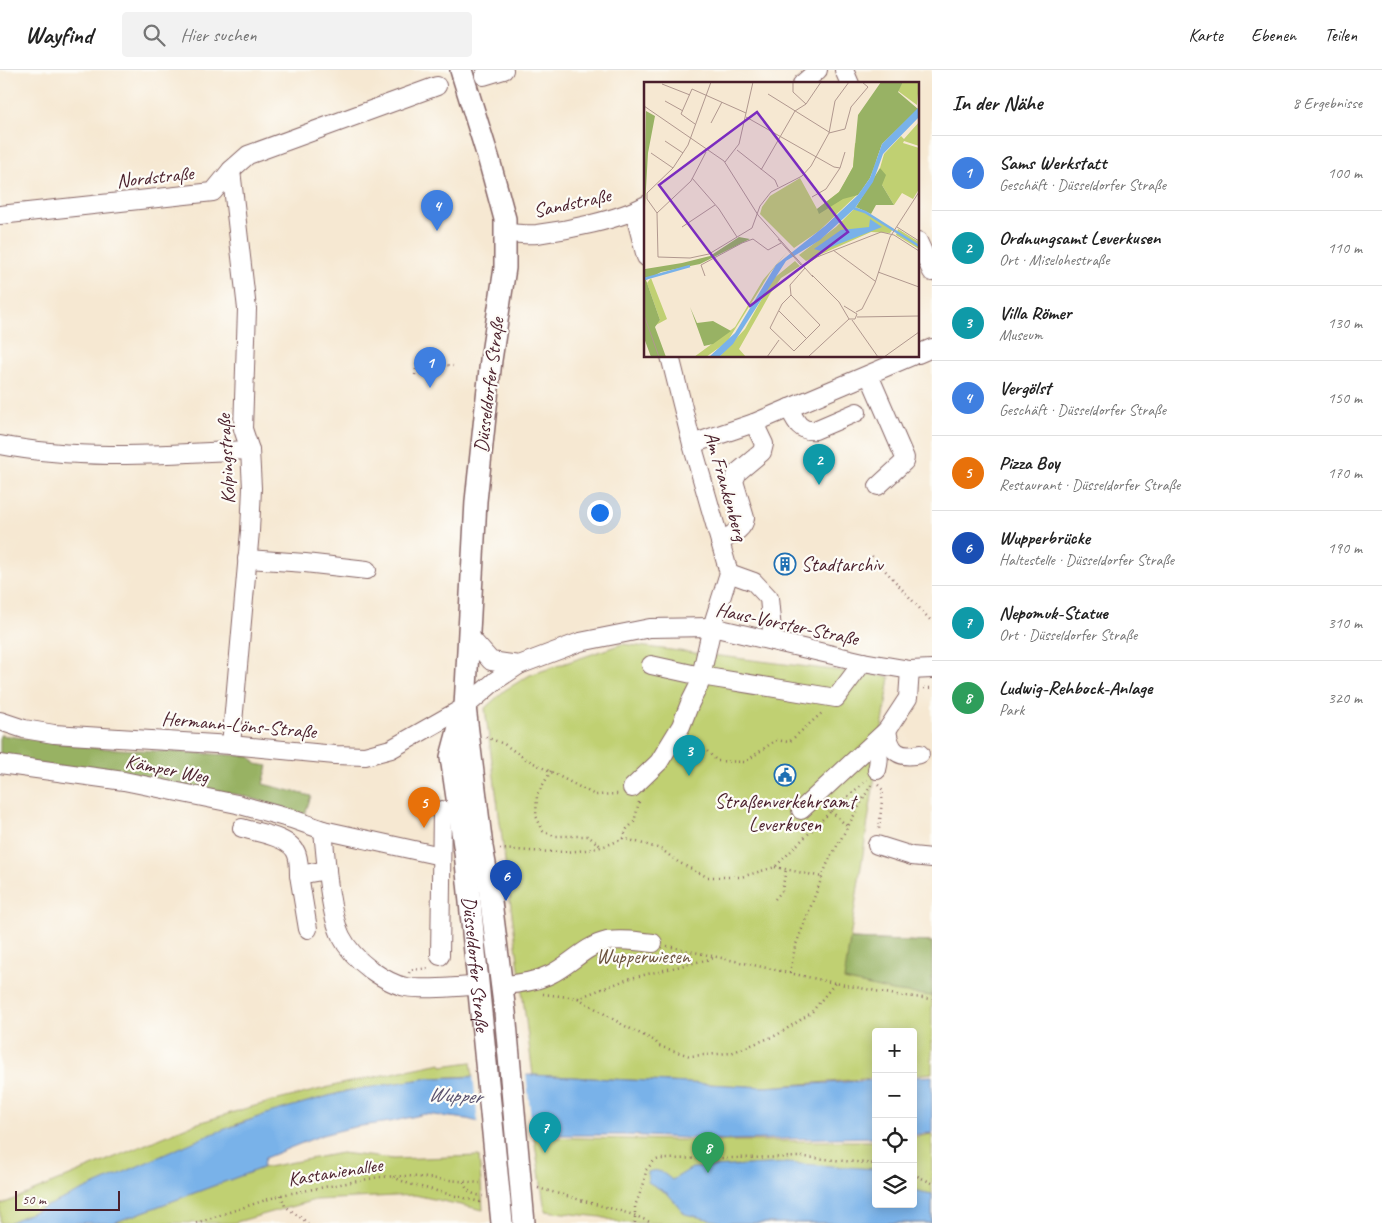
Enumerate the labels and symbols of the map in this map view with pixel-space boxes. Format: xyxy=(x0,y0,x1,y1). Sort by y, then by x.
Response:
inset map xyxy=(644,82,919,358)
street label: Nordstraße xyxy=(115,160,196,193)
street label: Sandstraße xyxy=(531,182,614,223)
pin: 4 xyxy=(421,190,453,231)
street label: Düsseldorfer Straße xyxy=(468,315,510,454)
pin: 1 xyxy=(414,347,446,388)
street label: Kolpingstraße xyxy=(211,412,241,505)
street label: Am Frankenberg xyxy=(698,429,754,545)
pin: 2 xyxy=(803,444,835,485)
your location xyxy=(587,500,613,526)
building icon: Stadtarchiv xyxy=(773,552,797,576)
place label: Stadtarchiv xyxy=(801,552,885,577)
street label: Haus-Vorster-Straße xyxy=(713,597,862,652)
street label: Hermann-Löns-Straße xyxy=(161,706,319,744)
pin: 3 xyxy=(673,735,705,776)
street label: Kämper Weg xyxy=(123,749,211,789)
public building icon: Straßenverkehrsamt Leverkusen xyxy=(773,763,797,787)
pin: 5 xyxy=(408,787,440,828)
place label: Straßenverkehrsamt Leverkusen xyxy=(715,789,859,837)
pin: 6 xyxy=(490,860,522,901)
street label: Düsseldorfer Straße xyxy=(457,895,495,1034)
park label: Wupperwiesen xyxy=(596,944,691,969)
water label: Wupper xyxy=(428,1081,486,1110)
pin: 7 xyxy=(529,1112,561,1153)
pin: 8 xyxy=(692,1132,724,1173)
street label: Kastanienallee xyxy=(286,1152,386,1192)
scale bar xyxy=(15,1188,120,1211)

